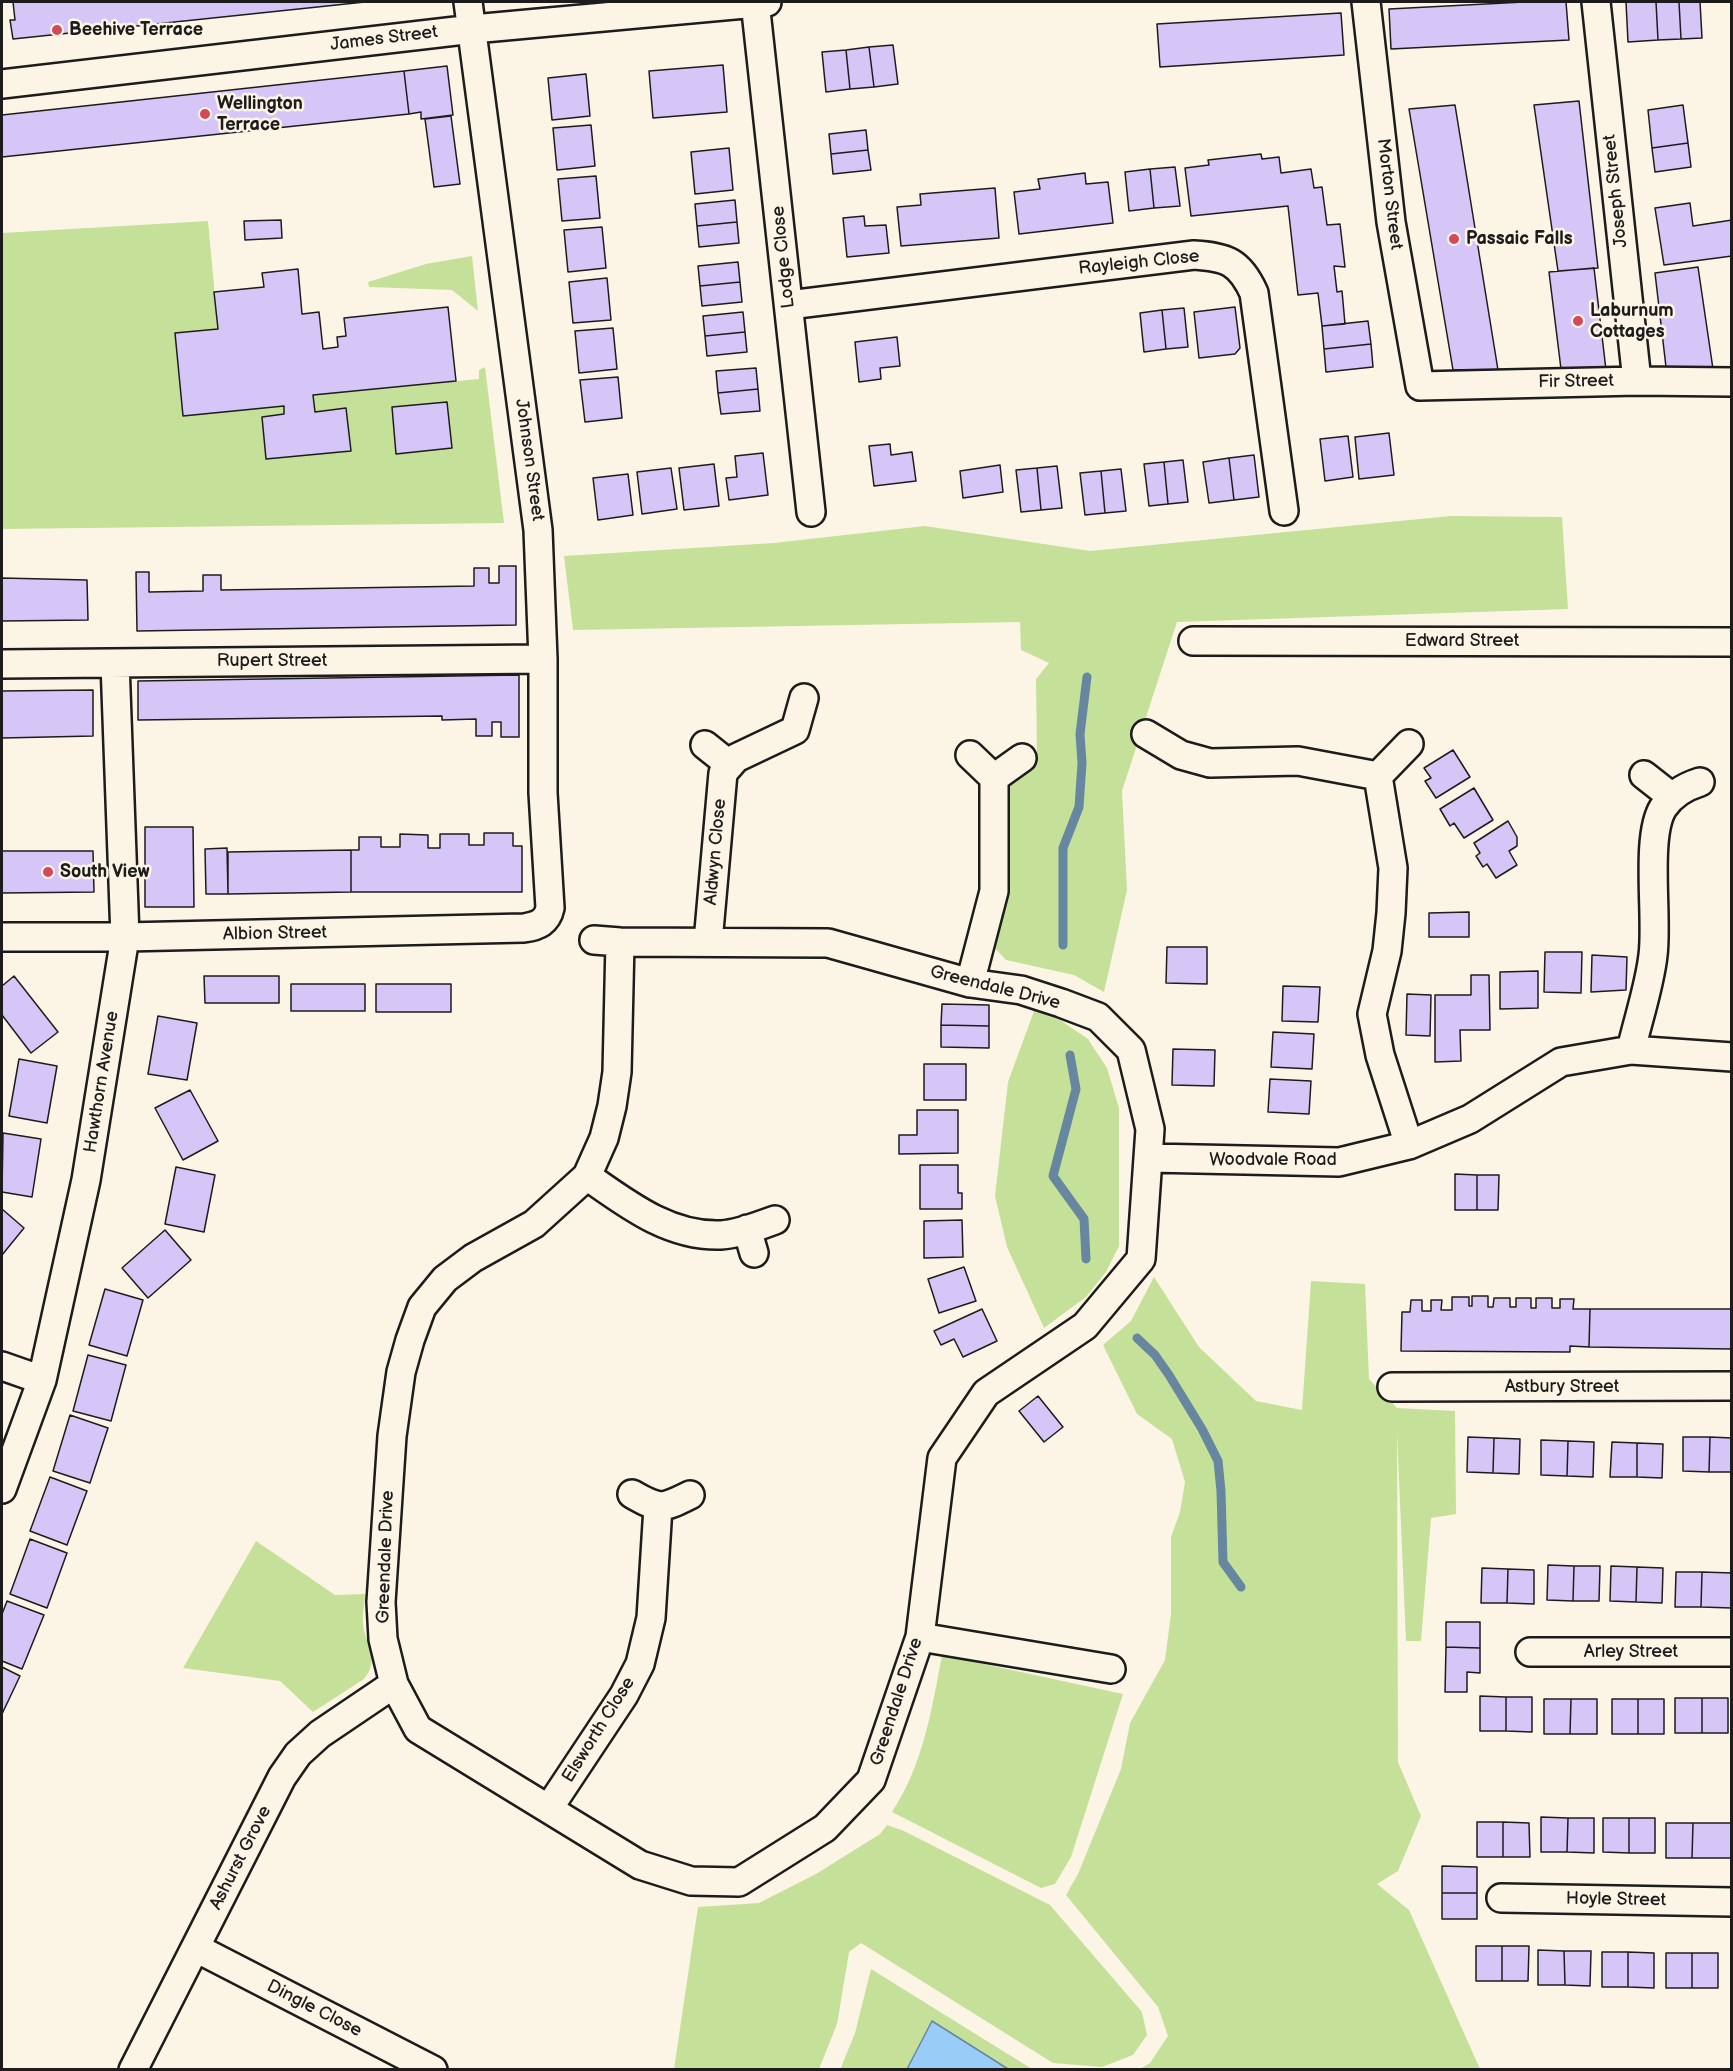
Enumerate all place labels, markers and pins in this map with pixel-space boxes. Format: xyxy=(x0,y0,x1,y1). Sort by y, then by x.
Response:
place label: Beehive Terrace xyxy=(69,19,203,41)
marker: Beehive Terrace xyxy=(50,23,64,37)
place label: Wellington Terrace xyxy=(217,93,303,136)
marker: Wellington Terrace xyxy=(198,107,212,121)
place label: Passaic Falls xyxy=(1466,228,1573,250)
marker: Passaic Falls xyxy=(1447,232,1461,246)
place label: Laburnum Cottages xyxy=(1590,300,1674,342)
marker: Laburnum Cottages xyxy=(1571,314,1585,328)
place label: South View xyxy=(60,861,149,883)
marker: South View xyxy=(41,865,55,879)

